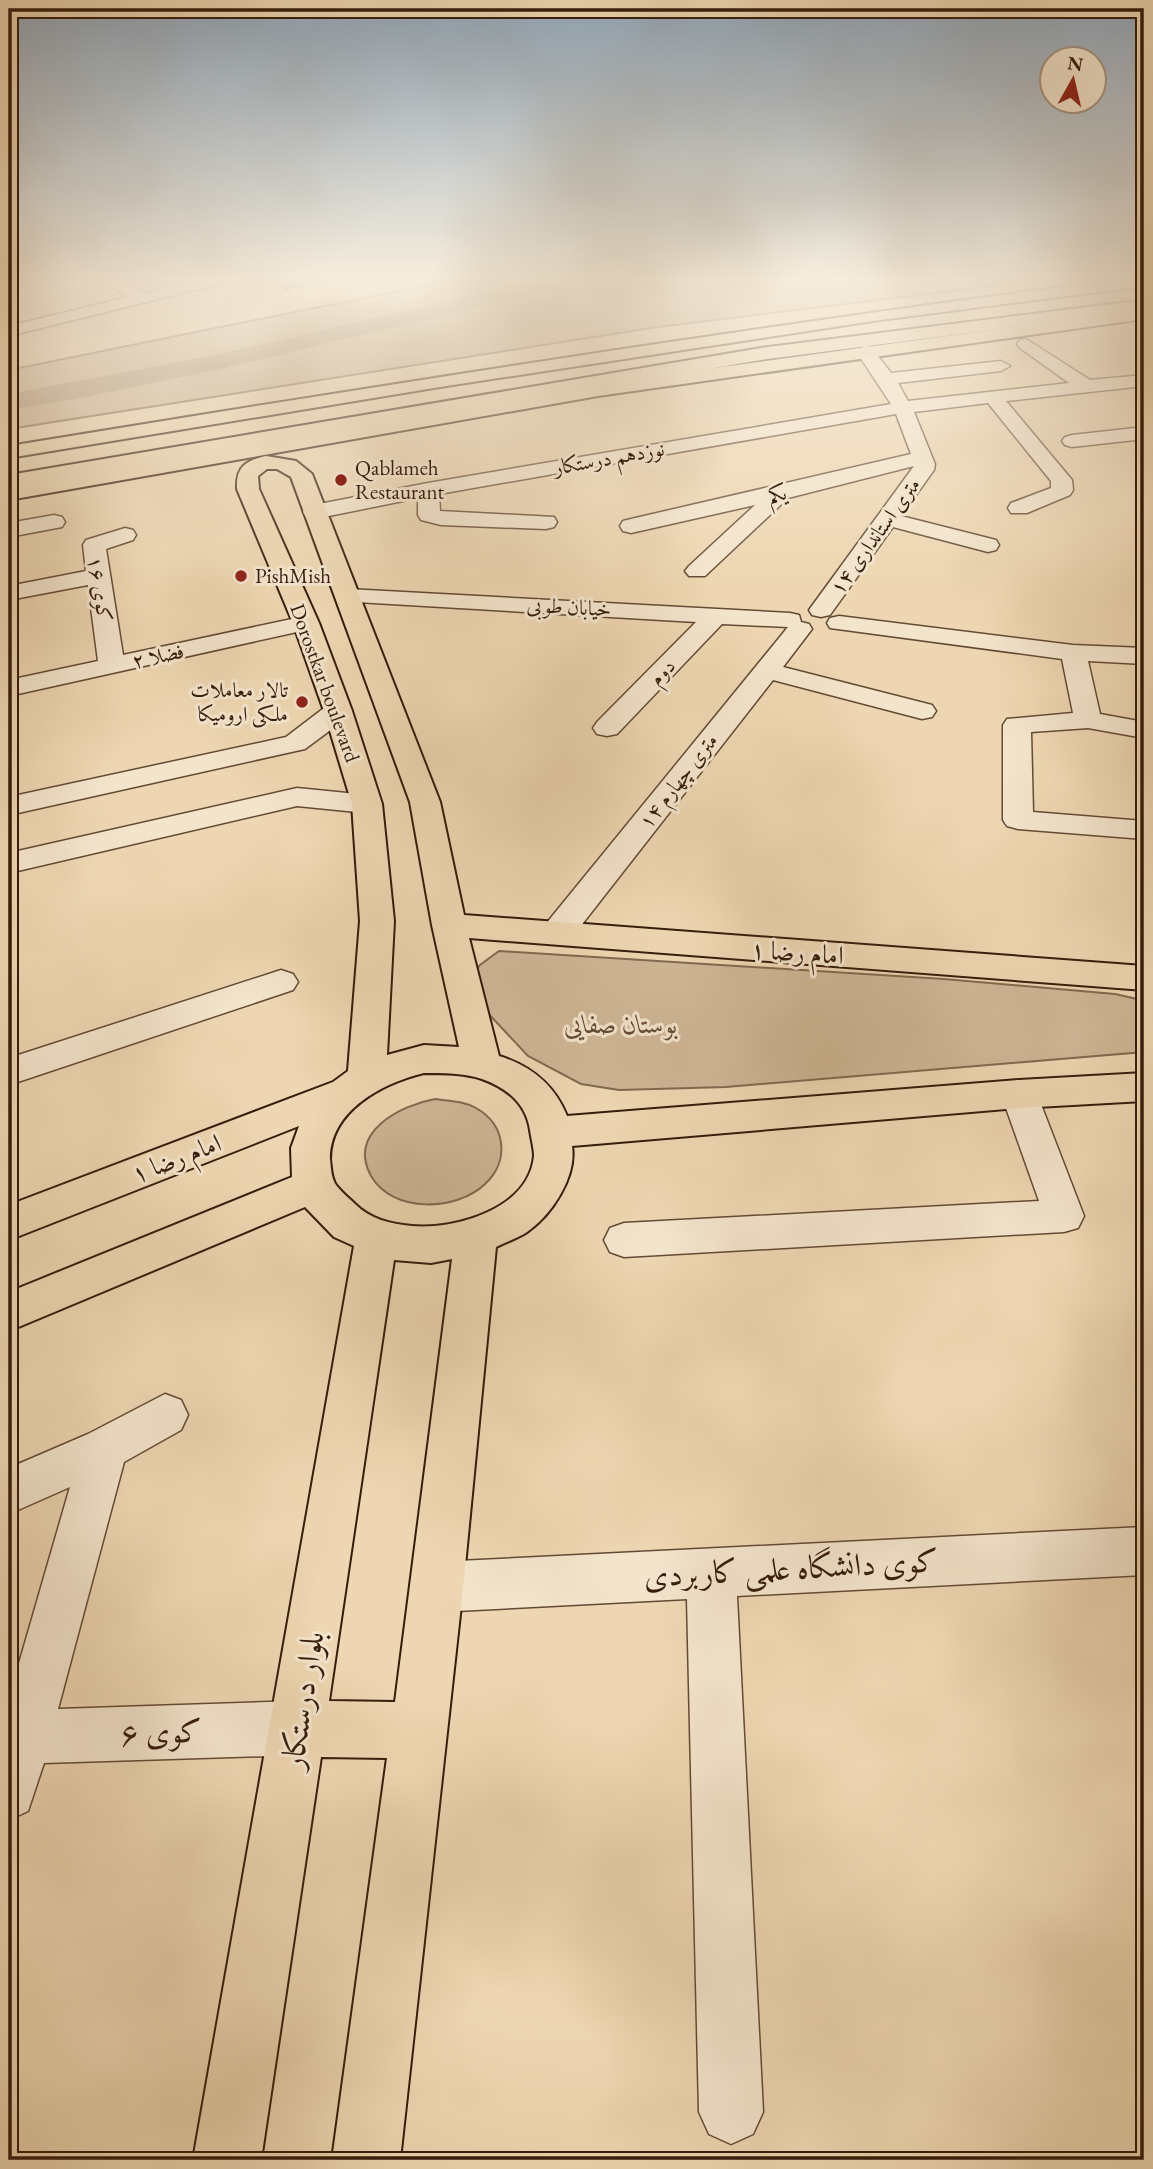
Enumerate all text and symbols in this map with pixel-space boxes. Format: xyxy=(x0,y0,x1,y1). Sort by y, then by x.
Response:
north arrow xyxy=(1038,46,1108,116)
text: N xyxy=(1066,50,1085,77)
street label: نوزدهم درستکار xyxy=(549,434,668,488)
place label: Qablameh Restaurant xyxy=(355,454,444,505)
marker: Qablameh Restaurant xyxy=(333,472,349,488)
street label: ۱۴ متری استانداری xyxy=(823,472,926,599)
street label: یکم xyxy=(765,478,792,516)
street label: کوی ۱۶ xyxy=(82,554,119,624)
place label: PishMish xyxy=(255,562,331,589)
marker: PishMish xyxy=(233,568,249,584)
street label: خیابان طوبی xyxy=(526,591,612,624)
street label: Dorostkar boulevard xyxy=(284,600,367,766)
street label: فضلا ۲ xyxy=(129,637,186,674)
street label: دوم xyxy=(642,652,684,694)
place label: تالار معاملات ملکی ارومیکا xyxy=(190,676,289,728)
marker: تالار معاملات ملکی ارومیکا xyxy=(294,694,310,710)
street label: ۱۴ متری چهارم xyxy=(632,728,727,837)
street label: امام رضا ۱ xyxy=(749,932,845,978)
park label: بوستان صفایی xyxy=(564,1007,678,1041)
street label: امام رضا ۱ xyxy=(126,1125,228,1196)
street label: کوی دانشگاه علمی کاربردی xyxy=(643,1539,939,1598)
street label: بلوار درستکار xyxy=(270,1628,334,1775)
street label: کوی ۶ xyxy=(119,1710,203,1754)

